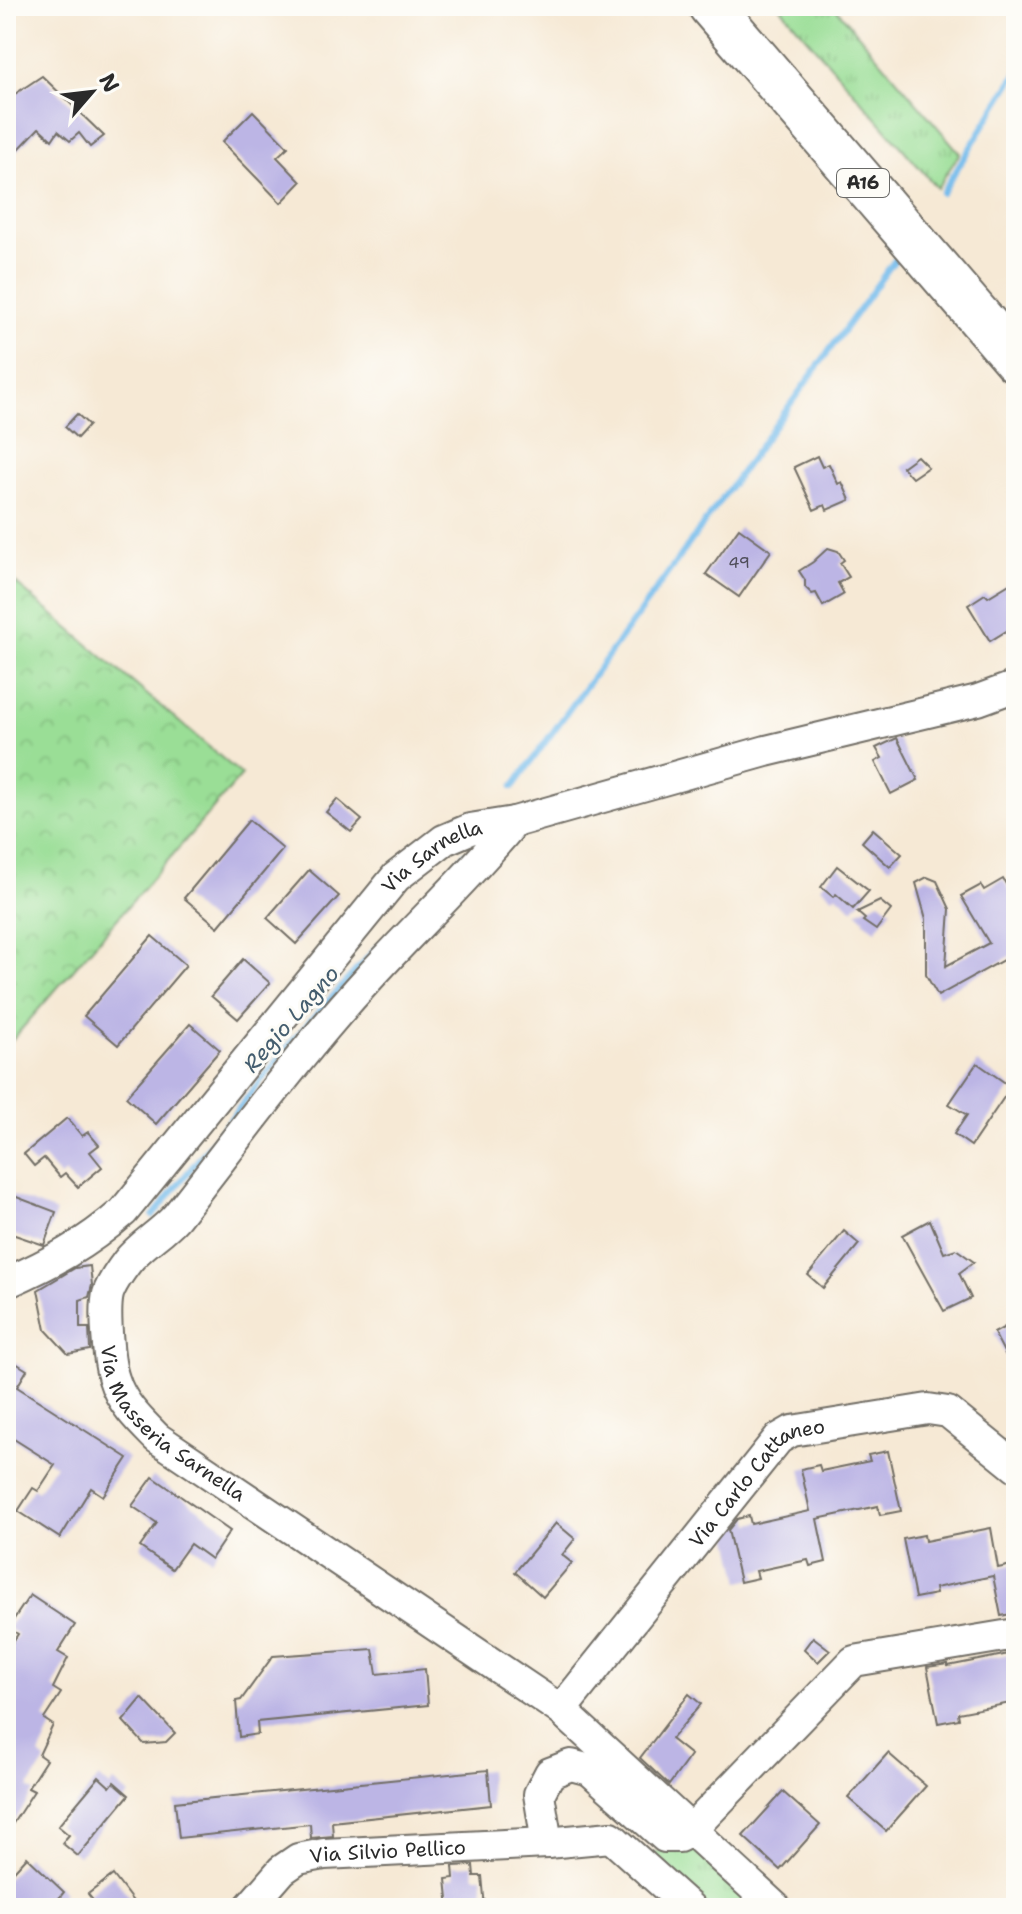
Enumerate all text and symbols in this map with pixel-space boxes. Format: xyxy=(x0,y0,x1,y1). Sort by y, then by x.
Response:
north arrow xyxy=(52,52,132,132)
text: N xyxy=(92,68,126,97)
road number: A16 xyxy=(837,169,889,197)
house number: 49 xyxy=(728,552,750,573)
street label: Via Sarnella xyxy=(376,814,485,898)
water label: Regio Lagno xyxy=(237,959,345,1079)
street label: Via Masseria Sarnella xyxy=(95,1344,251,1507)
street label: Via Carlo Cattaneo xyxy=(683,1413,827,1553)
street label: Via Silvio Pellico xyxy=(307,1834,466,1869)

